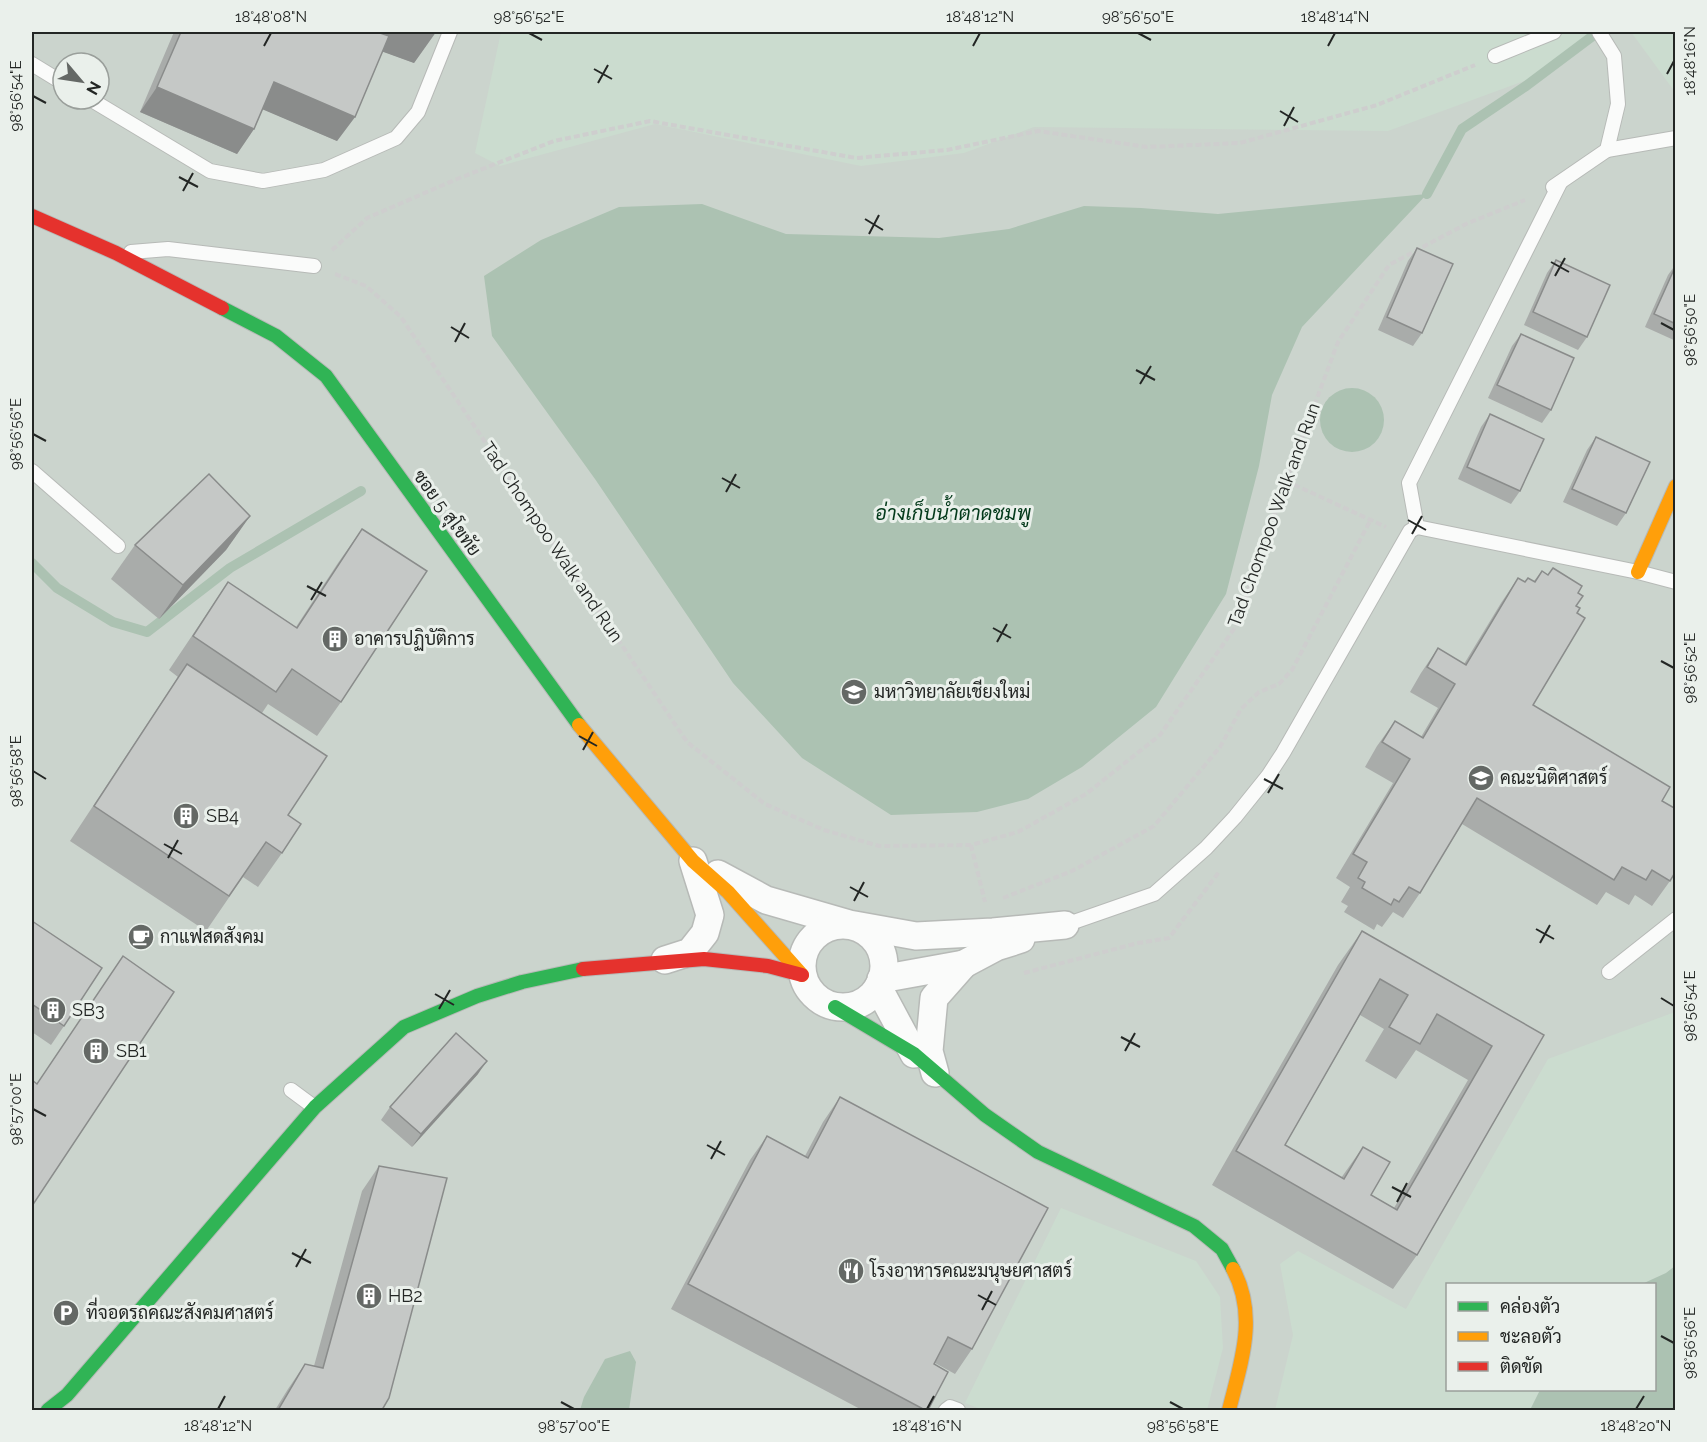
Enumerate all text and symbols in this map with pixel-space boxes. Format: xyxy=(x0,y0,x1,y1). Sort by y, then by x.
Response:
text: 18°48'08"N xyxy=(235,8,307,26)
text: 98°56'52"E xyxy=(494,8,564,26)
text: 18°48'12"N xyxy=(946,8,1014,26)
text: 98°56'50"E xyxy=(1102,8,1174,26)
text: 18°48'14"N xyxy=(1301,8,1369,26)
text: 18°48'16"N xyxy=(1681,26,1699,96)
north arrow xyxy=(51,51,111,111)
text: 98°56'54"E xyxy=(7,60,25,132)
text: N xyxy=(82,78,105,98)
text: 98°56'50"E xyxy=(1681,294,1699,366)
text: 98°56'56"E xyxy=(7,398,25,470)
street label: Tad Chompoo Walk and Run xyxy=(1223,400,1324,630)
street label: Tad Chompoo Walk and Run xyxy=(477,438,627,646)
street label: ซอย 5 สุโขทัย xyxy=(408,464,487,561)
water label: อ่างเก็บน้ำตาดชมพู xyxy=(875,495,1032,528)
building icon: อาคารปฏิบัติการ xyxy=(320,624,350,654)
place label: อาคารปฏิบัติการ xyxy=(354,628,475,651)
text: 98°56'52"E xyxy=(1681,633,1699,703)
school or university icon: มหาวิทยาลัยเชียงใหม่ xyxy=(839,677,869,707)
place label: มหาวิทยาลัยเชียงใหม่ xyxy=(874,679,1030,702)
text: 98°56'58"E xyxy=(7,735,25,807)
school or university icon: คณะนิติศาสตร์ xyxy=(1466,763,1496,793)
place label: คณะนิติศาสตร์ xyxy=(1500,765,1608,788)
building icon: SB4 xyxy=(171,801,201,831)
place label: SB4 xyxy=(206,805,239,826)
cafe icon: กาแฟสดสังคม xyxy=(126,922,156,952)
place label: กาแฟสดสังคม xyxy=(160,926,264,947)
text: 98°56'54"E xyxy=(1681,970,1699,1042)
building icon: SB3 xyxy=(38,995,68,1025)
place label: SB3 xyxy=(72,999,105,1020)
building icon: SB1 xyxy=(81,1036,111,1066)
place label: SB1 xyxy=(116,1040,147,1061)
text: 98°57'00"E xyxy=(7,1073,25,1145)
restaurant icon: โรงอาหารคณะมนุษยศาสตร์ xyxy=(836,1256,866,1286)
place label: โรงอาหารคณะมนุษยศาสตร์ xyxy=(869,1258,1072,1283)
building icon: HB2 xyxy=(354,1281,384,1311)
legend xyxy=(1446,1283,1656,1391)
place label: HB2 xyxy=(388,1285,423,1306)
text: คล่องตัว xyxy=(1500,1295,1560,1317)
place label: ที่จอดรถคณะสังคมศาสตร์ xyxy=(86,1297,274,1323)
parking icon: ที่จอดรถคณะสังคมศาสตร์ xyxy=(51,1298,81,1328)
text: 98°56'56"E xyxy=(1681,1307,1699,1379)
text: ชะลอตัว xyxy=(1500,1326,1562,1347)
text: ติดขัด xyxy=(1500,1356,1543,1377)
text: 18°48'12"N xyxy=(184,1417,252,1435)
text: 98°57'00"E xyxy=(538,1417,610,1435)
text: 18°48'16"N xyxy=(892,1417,962,1435)
text: 98°56'58"E xyxy=(1147,1417,1219,1435)
text: 18°48'20"N xyxy=(1601,1417,1671,1435)

